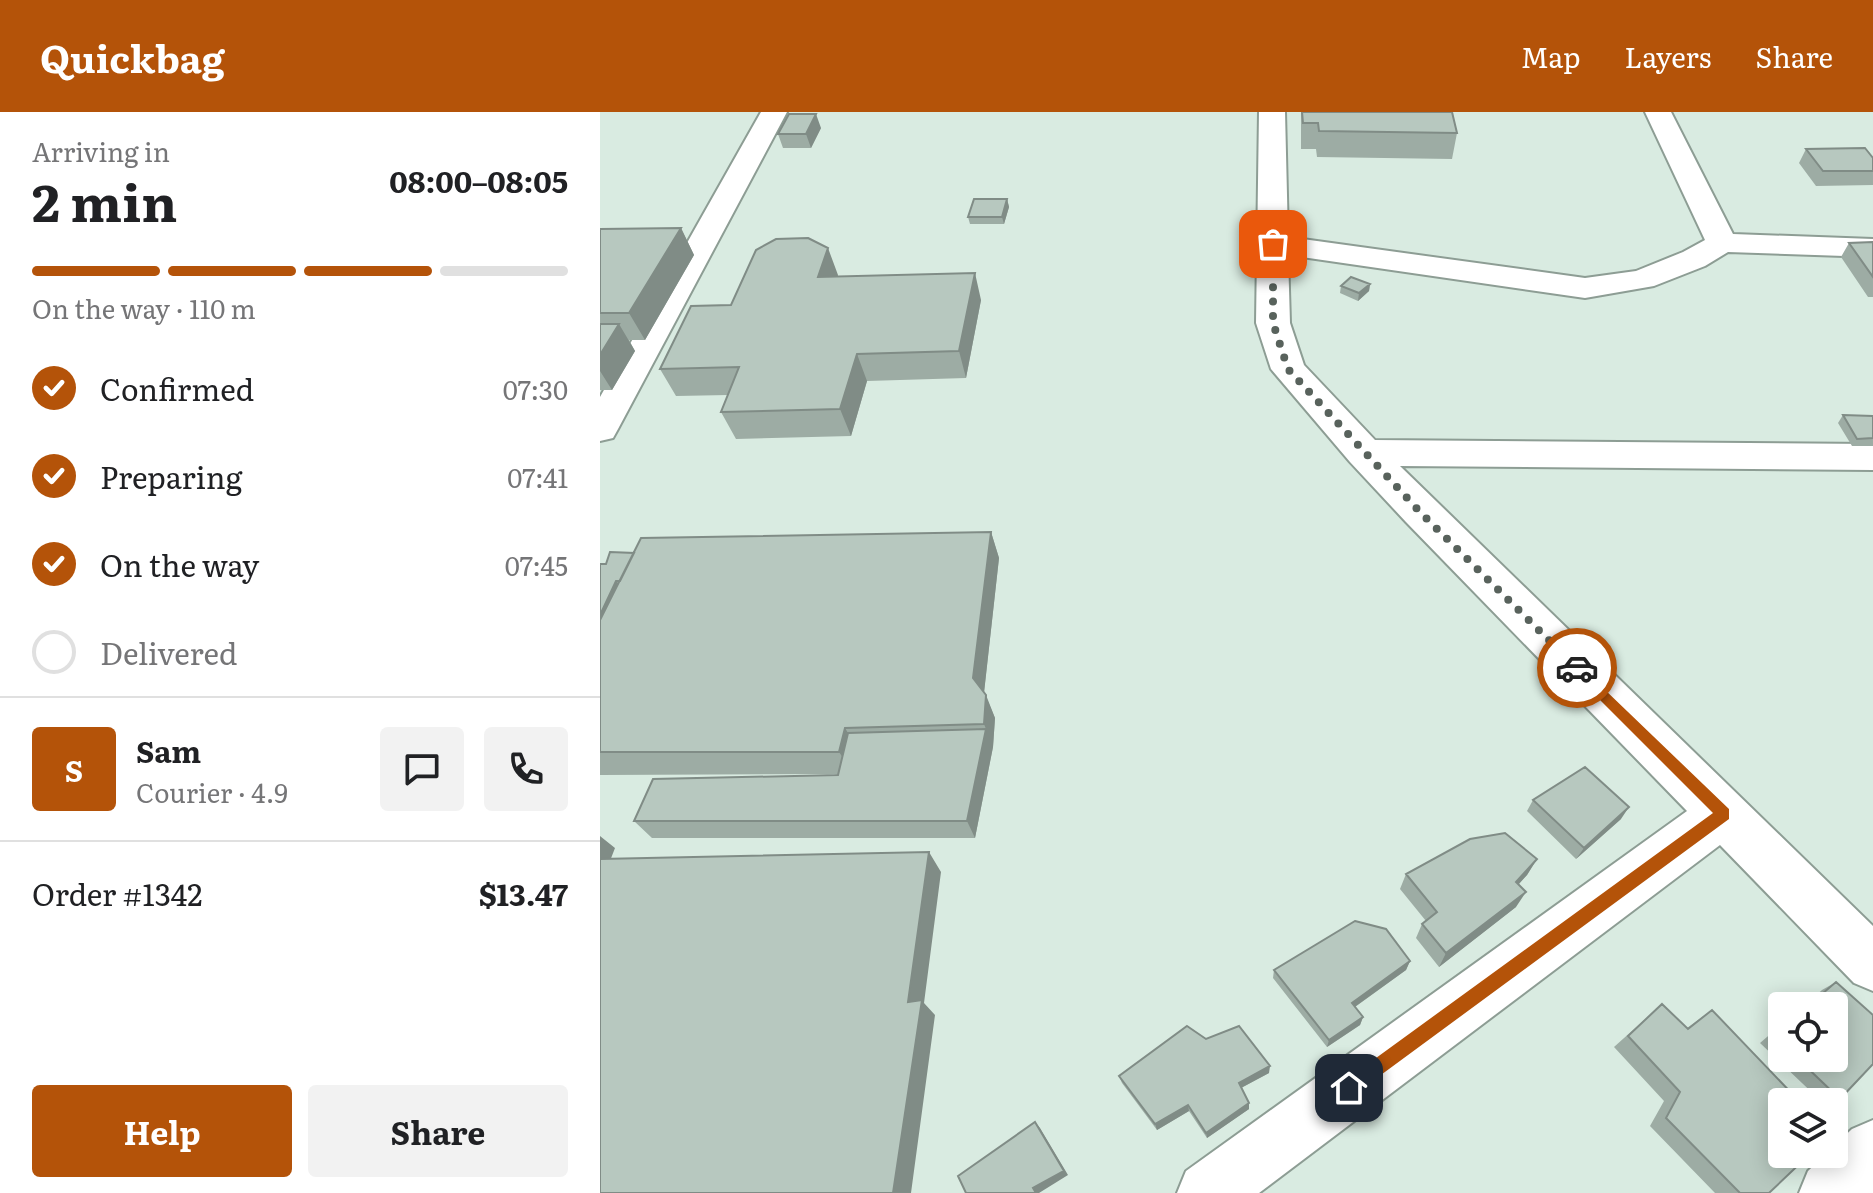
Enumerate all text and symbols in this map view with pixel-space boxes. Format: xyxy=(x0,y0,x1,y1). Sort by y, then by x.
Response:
text: Quickbag xyxy=(40,28,225,85)
text: Map xyxy=(1521,35,1580,77)
text: Layers xyxy=(1624,35,1711,77)
text: Share xyxy=(1755,35,1833,77)
text: Arriving in xyxy=(32,131,170,170)
text: 08:00–08:05 xyxy=(389,158,568,202)
text: 2 min xyxy=(32,161,177,238)
pin xyxy=(1239,210,1307,278)
icon: bag xyxy=(1251,222,1295,266)
text: On the way · 110 m xyxy=(32,288,256,327)
icon: check xyxy=(32,366,76,410)
text: Confirmed xyxy=(100,366,254,410)
text: 07:30 xyxy=(503,369,568,408)
icon: check xyxy=(32,454,76,498)
text: Preparing xyxy=(100,454,242,498)
text: 07:41 xyxy=(507,457,568,496)
icon: check xyxy=(32,542,76,586)
text: On the way xyxy=(100,542,259,586)
text: 07:45 xyxy=(505,545,568,584)
courier xyxy=(1537,628,1617,708)
text: Delivered xyxy=(100,630,237,674)
icon: car xyxy=(1555,646,1599,690)
button: chat xyxy=(380,727,464,811)
button: phone xyxy=(484,727,568,811)
text: Sam xyxy=(136,728,201,772)
text: S xyxy=(65,747,83,791)
text: Courier · 4.9 xyxy=(136,772,288,811)
text: Order #1342 xyxy=(32,871,203,915)
text: $13.47 xyxy=(479,871,568,915)
map controls xyxy=(1768,992,1848,1168)
button: locate xyxy=(1768,992,1848,1072)
pin xyxy=(1315,1054,1383,1122)
icon: home xyxy=(1327,1066,1371,1110)
button: Help xyxy=(32,1085,292,1177)
button: Share xyxy=(308,1085,568,1177)
button: layers xyxy=(1768,1088,1848,1168)

